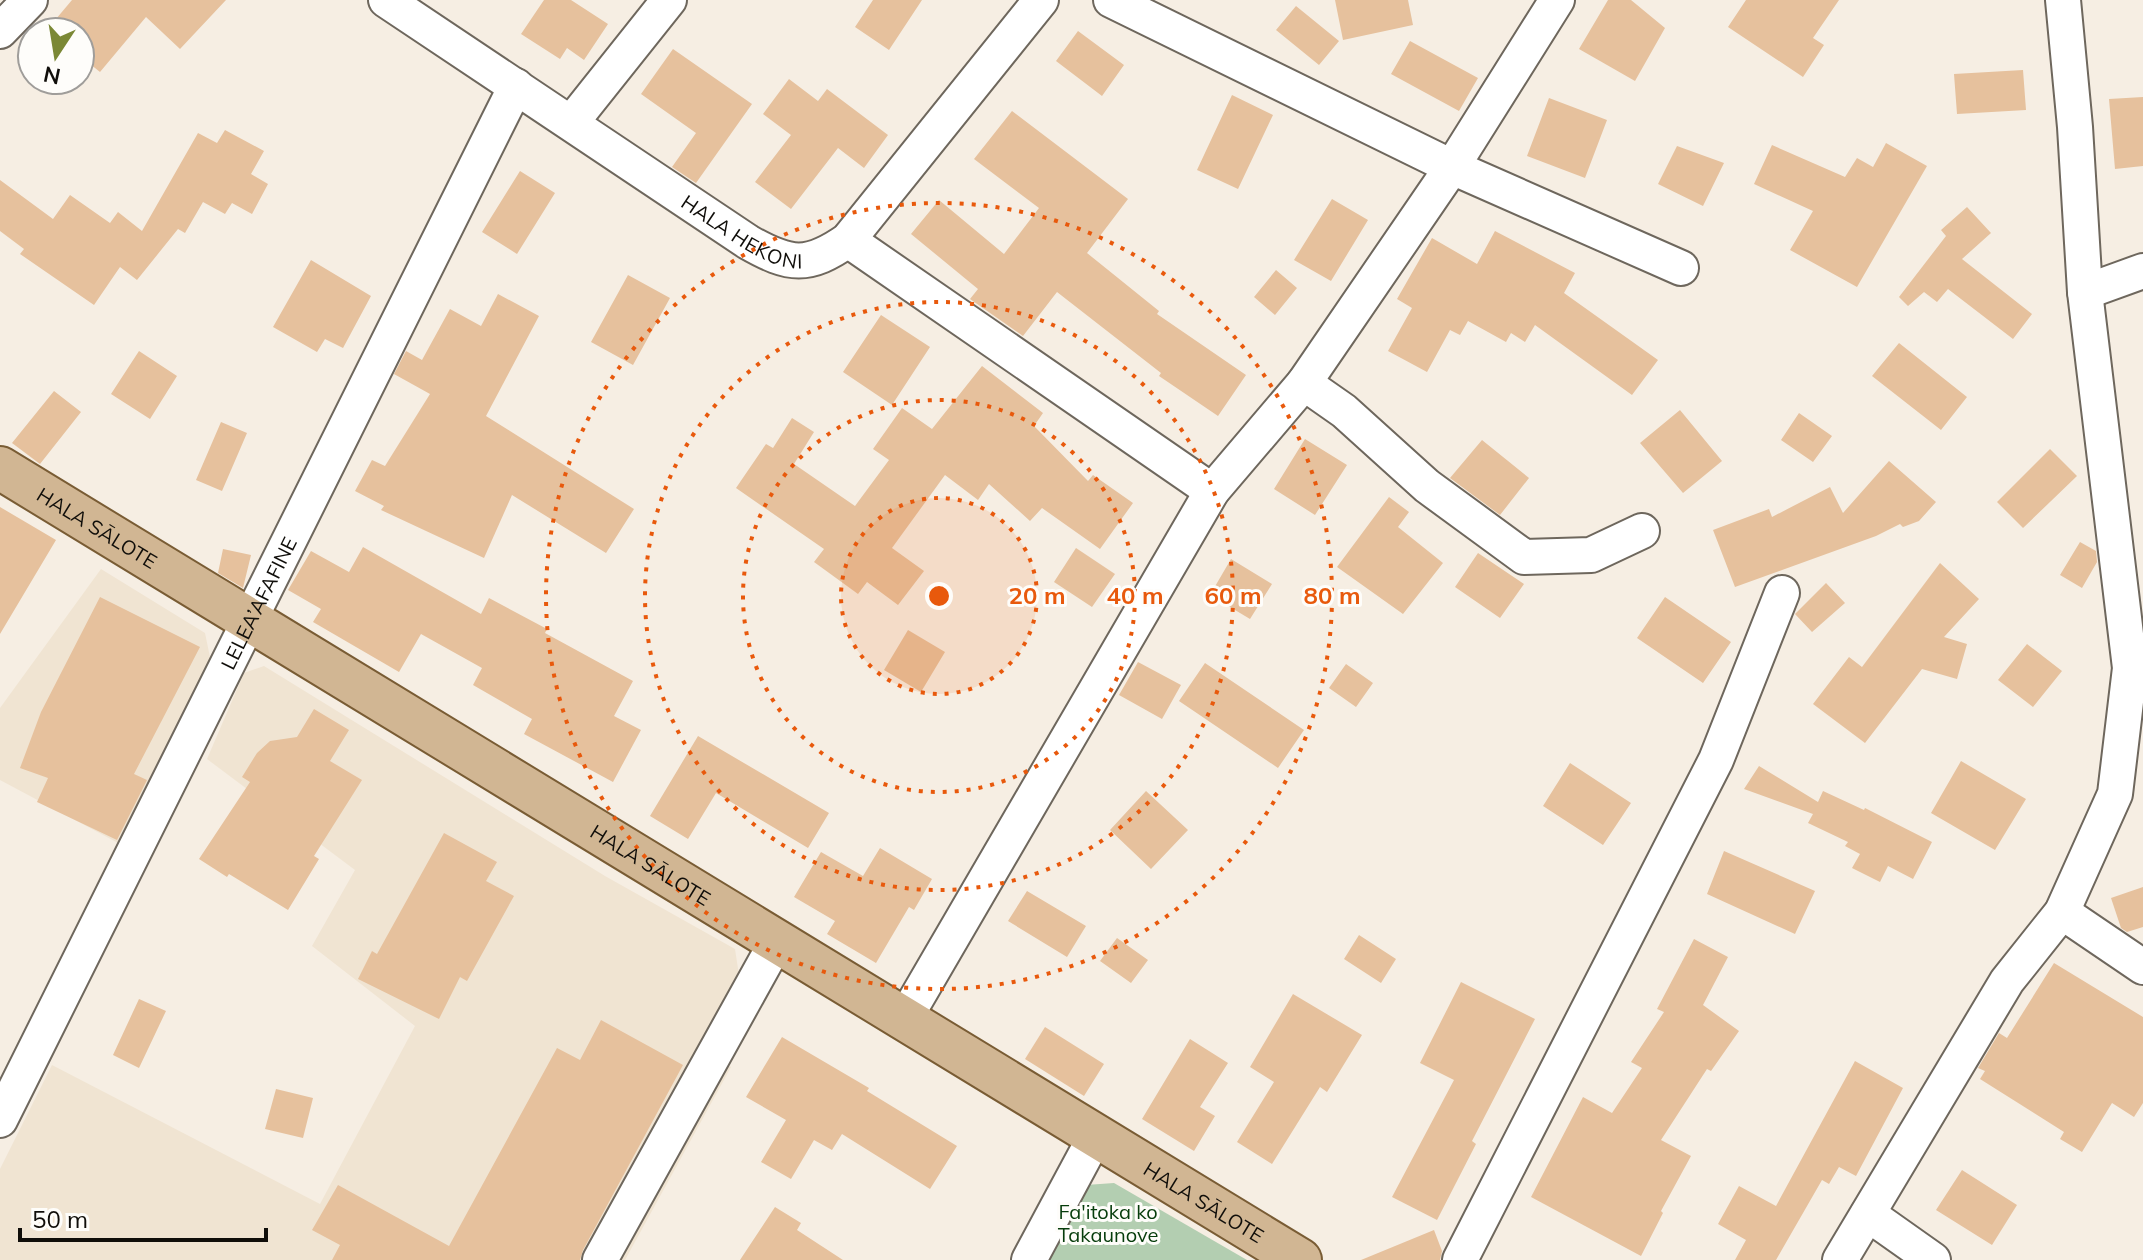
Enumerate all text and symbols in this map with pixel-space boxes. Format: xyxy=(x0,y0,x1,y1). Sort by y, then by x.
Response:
north arrow xyxy=(16,16,96,96)
text: N xyxy=(41,60,63,91)
street label: HALA HEKONI xyxy=(677,189,803,273)
street label: HALA SĀLOTE xyxy=(33,481,162,573)
street label: LELEA’AFAFINE xyxy=(215,532,302,673)
text: 20 m xyxy=(1009,580,1065,610)
text: 40 m xyxy=(1107,580,1163,610)
text: 60 m xyxy=(1205,580,1261,610)
text: 80 m xyxy=(1304,580,1360,610)
centre of rings xyxy=(925,582,953,610)
street label: HALA SĀLOTE xyxy=(586,818,715,911)
street label: HALA SĀLOTE xyxy=(1139,1155,1269,1248)
scale bar xyxy=(20,1192,266,1242)
park label: Fa'itoka ko Takaunove xyxy=(1058,1199,1158,1247)
text: 50 m xyxy=(32,1204,88,1234)

